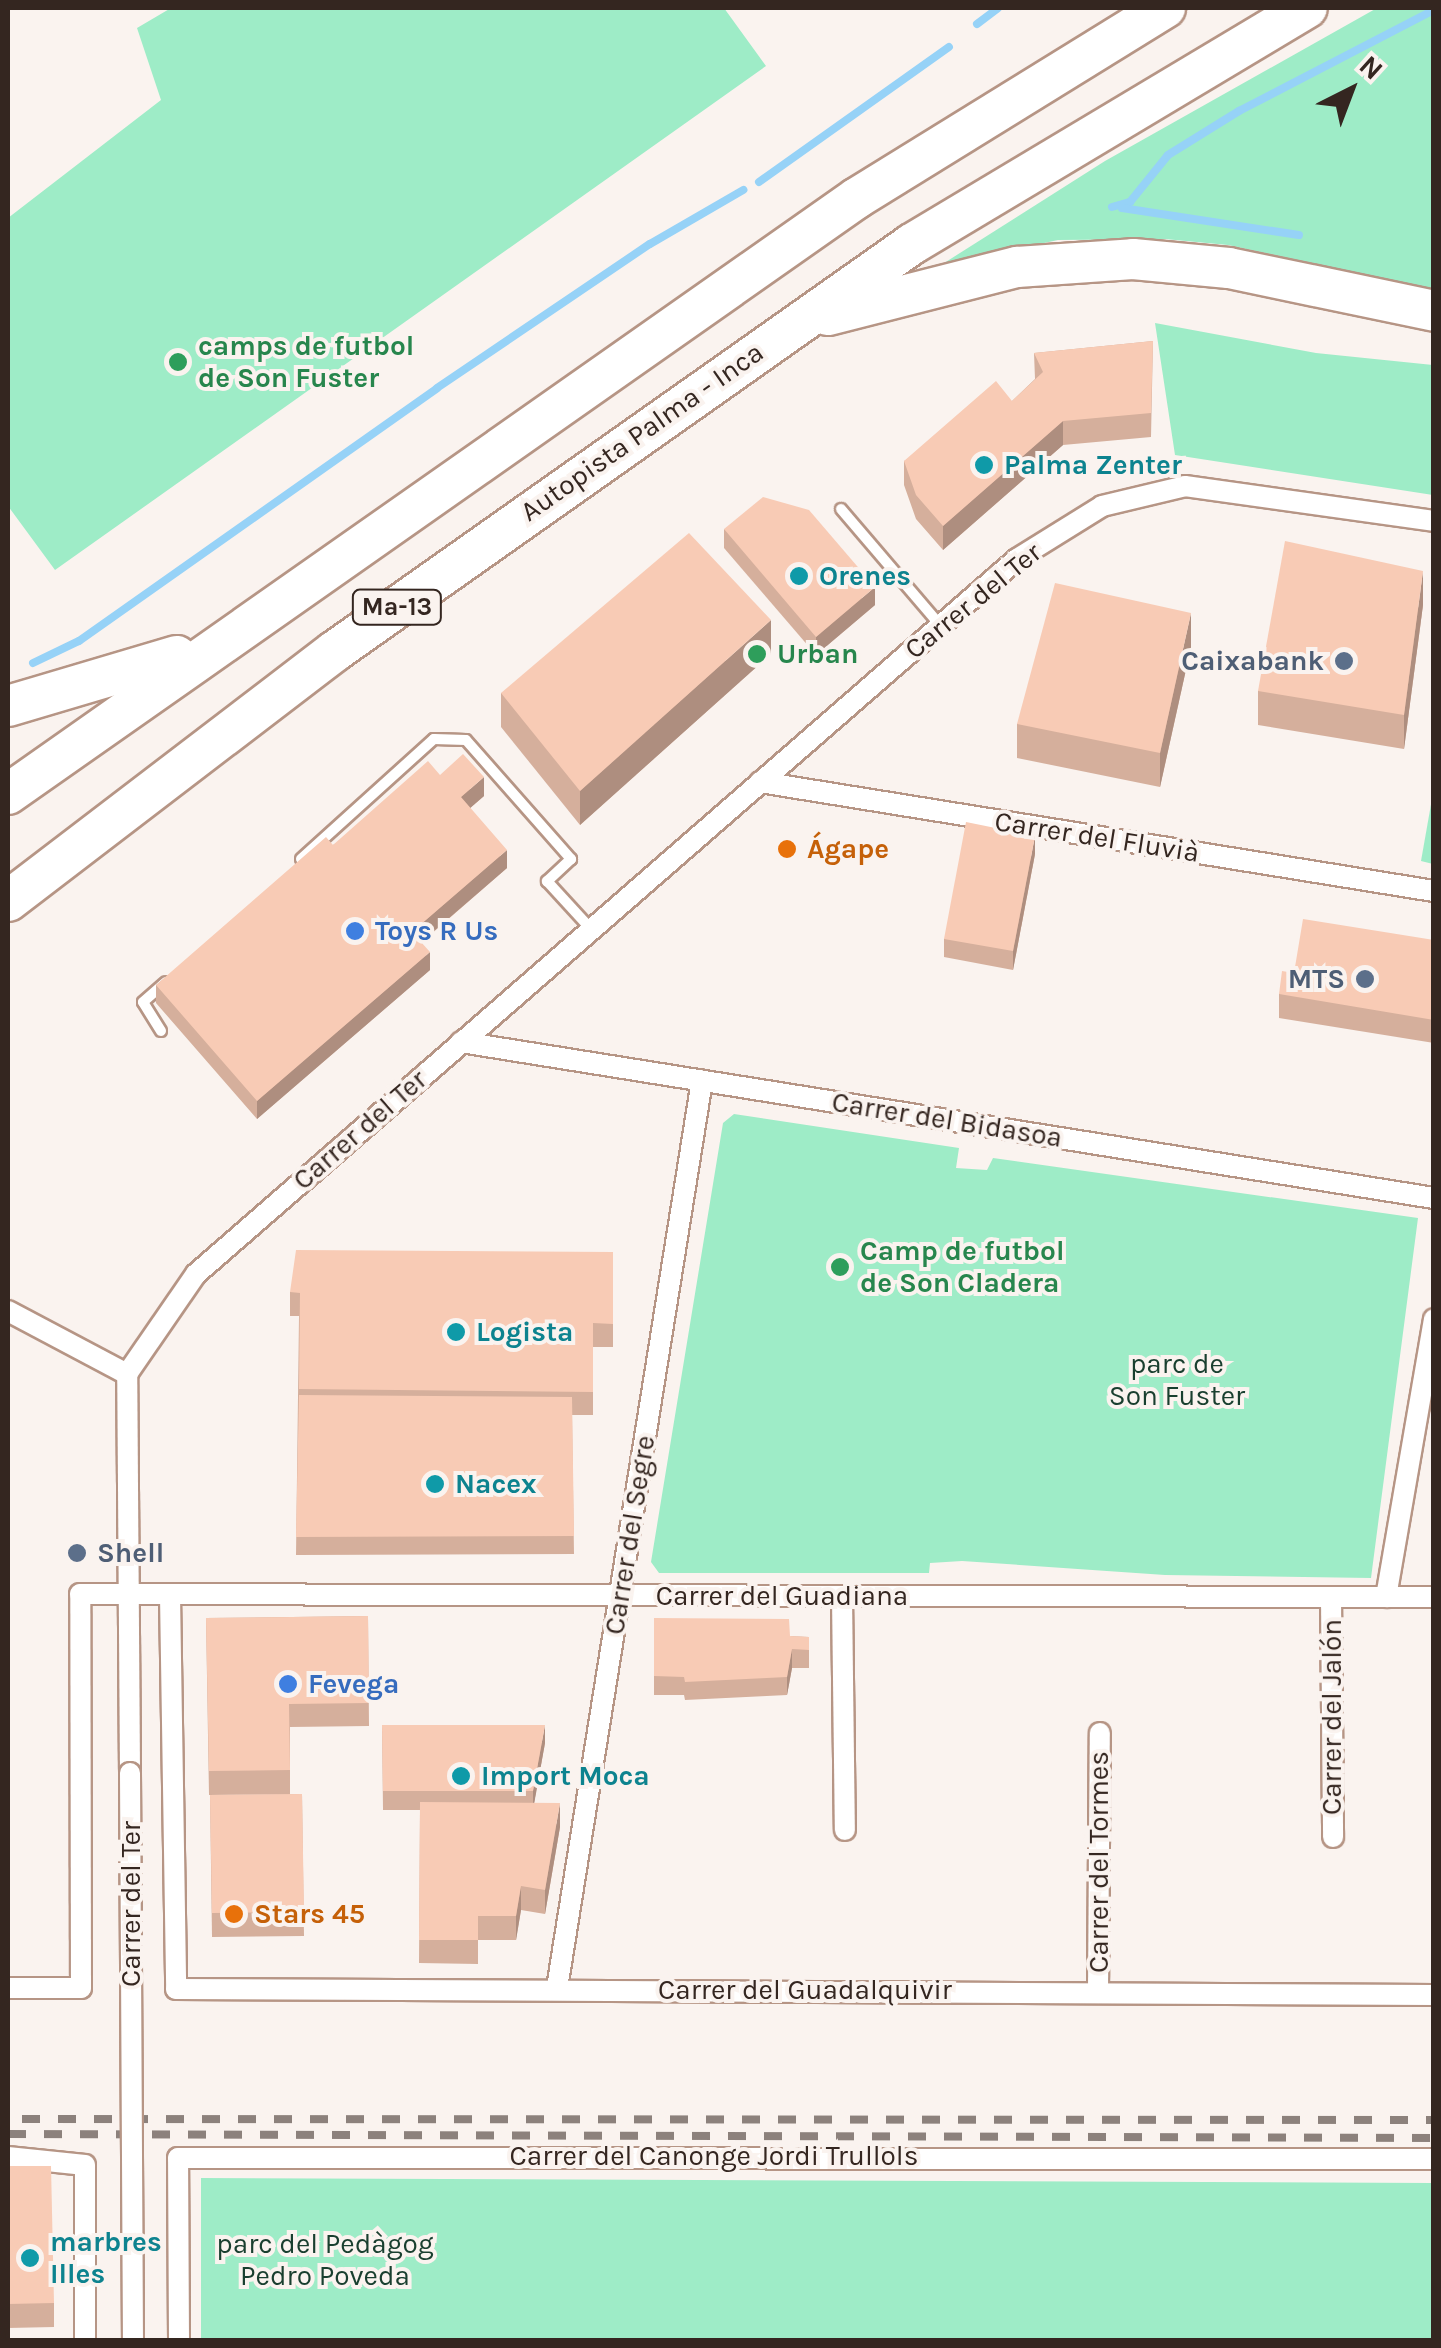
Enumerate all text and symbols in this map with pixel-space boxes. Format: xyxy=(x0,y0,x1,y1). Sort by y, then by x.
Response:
north arrow xyxy=(1301,40,1401,140)
text: N xyxy=(1353,48,1390,86)
place label: camps de futbol de Son Fuster xyxy=(198,329,414,395)
street label: Autopista Palma - Inca xyxy=(514,335,770,529)
marker: camps de futbol de Son Fuster xyxy=(167,351,189,373)
place label: Palma Zenter xyxy=(1004,448,1182,482)
marker: Palma Zenter xyxy=(973,454,995,476)
street label: Carrer del Ter xyxy=(898,536,1048,666)
place label: Orenes xyxy=(819,559,911,593)
marker: Orenes xyxy=(788,565,810,587)
road number: Ma-13 xyxy=(350,587,444,627)
place label: Urban xyxy=(777,637,858,671)
marker: Urban xyxy=(746,643,768,665)
place label: Caixabank xyxy=(1181,644,1324,678)
marker: Caixabank xyxy=(1333,650,1355,672)
street label: Carrer del Fluvià xyxy=(992,804,1202,870)
place label: Ágape xyxy=(807,832,889,866)
marker: Ágape xyxy=(776,838,798,860)
place label: Toys R Us xyxy=(375,914,498,948)
marker: Toys R Us xyxy=(344,920,366,942)
place label: MTS xyxy=(1288,962,1345,996)
marker: MTS xyxy=(1354,968,1376,990)
street label: Carrer del Ter xyxy=(286,1063,434,1197)
street label: Carrer del Bidasoa xyxy=(829,1085,1065,1155)
place label: Camp de futbol de Son Cladera xyxy=(860,1234,1064,1300)
marker: Camp de futbol de Son Cladera xyxy=(829,1256,851,1278)
place label: Logista xyxy=(476,1315,573,1349)
marker: Logista xyxy=(445,1321,467,1343)
park label: parc de Son Fuster xyxy=(1109,1347,1245,1413)
street label: Carrer del Segre xyxy=(598,1433,662,1637)
place label: Nacex xyxy=(455,1467,537,1501)
marker: Nacex xyxy=(424,1473,446,1495)
place label: Shell xyxy=(97,1536,164,1570)
marker: Shell xyxy=(66,1542,88,1564)
street label: Carrer del Guadiana xyxy=(656,1579,908,1613)
street label: Carrer del Jalón xyxy=(1315,1619,1349,1815)
place label: Fevega xyxy=(308,1667,399,1701)
marker: Fevega xyxy=(277,1673,299,1695)
street label: Carrer del Tormes xyxy=(1082,1751,1116,1973)
place label: Import Moca xyxy=(481,1759,650,1793)
marker: Import Moca xyxy=(450,1765,472,1787)
street label: Carrer del Ter xyxy=(114,1821,148,1987)
place label: Stars 45 xyxy=(254,1897,365,1931)
marker: Stars 45 xyxy=(223,1903,245,1925)
street label: Carrer del Guadalquivir xyxy=(658,1973,952,2007)
street label: Carrer del Canonge Jordi Trullols xyxy=(510,2139,918,2173)
place label: marbres Illes xyxy=(50,2225,162,2291)
park label: parc del Pedàgog Pedro Poveda xyxy=(216,2227,434,2293)
marker: marbres Illes xyxy=(19,2247,41,2269)

